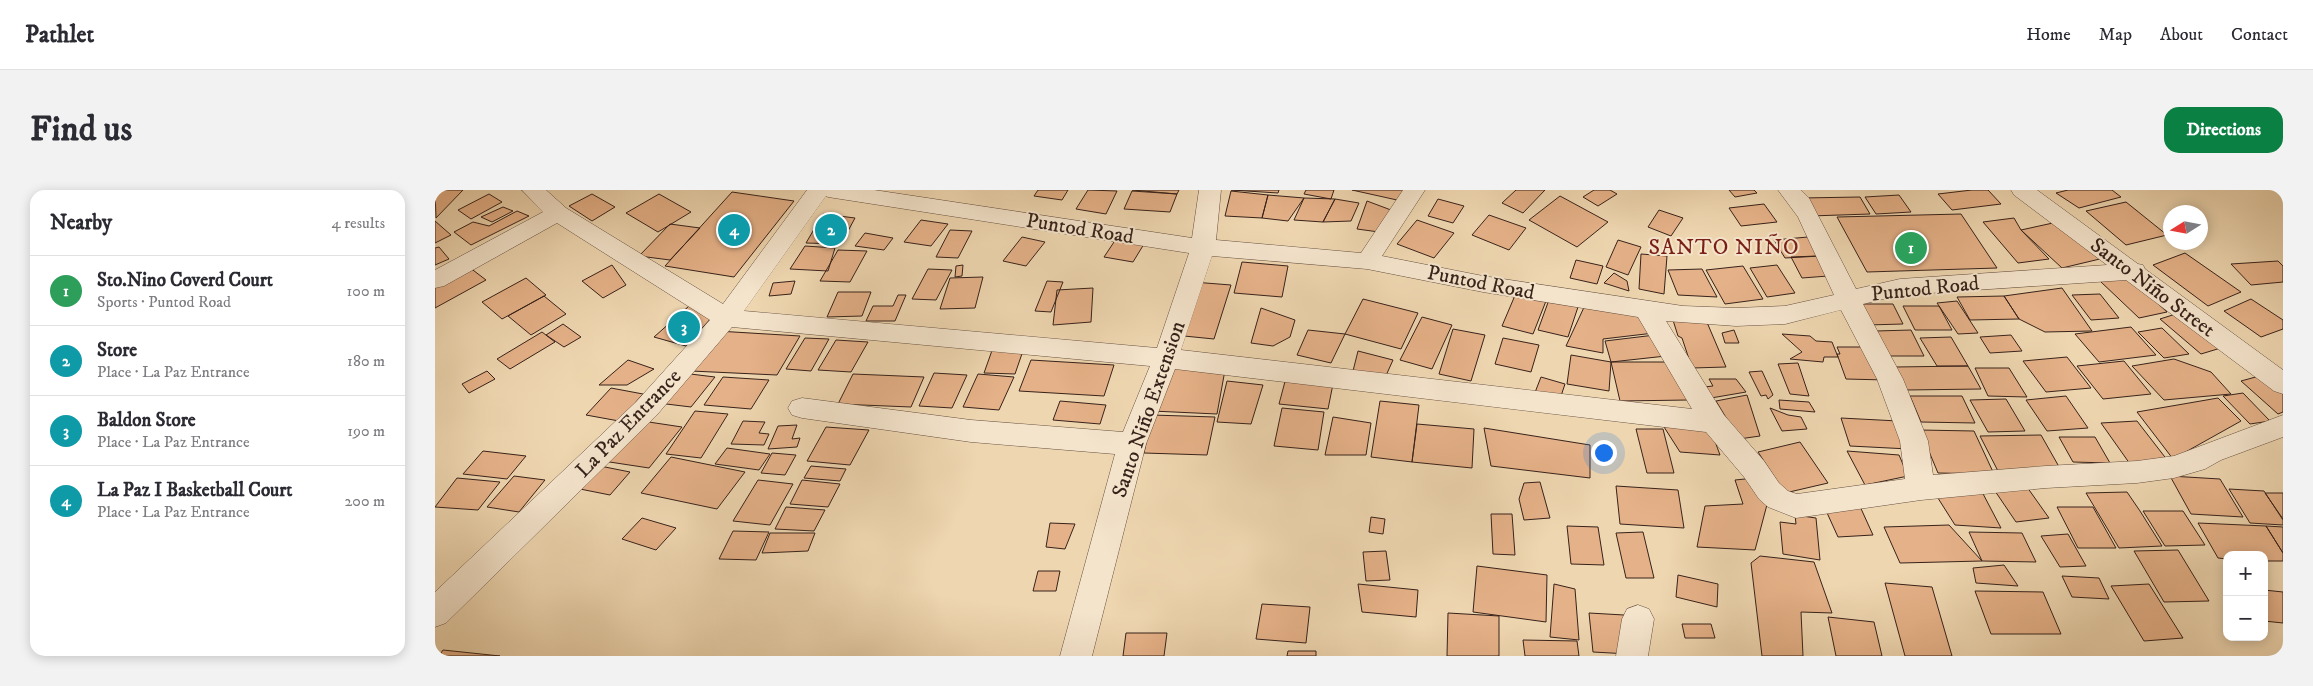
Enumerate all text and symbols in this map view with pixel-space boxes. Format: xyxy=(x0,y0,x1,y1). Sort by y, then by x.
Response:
text: Pathlet xyxy=(25,20,94,50)
text: Home xyxy=(2026,24,2071,46)
text: Map xyxy=(2099,24,2132,46)
text: About xyxy=(2160,24,2203,46)
text: Contact xyxy=(2231,24,2288,46)
button: Directions xyxy=(2164,107,2283,153)
text: Find us xyxy=(30,108,132,152)
north arrow xyxy=(2163,205,2208,250)
street label: Puntod Road xyxy=(1024,208,1136,250)
text: Nearby xyxy=(50,210,112,236)
pin: 4 xyxy=(718,211,750,249)
pin: 2 xyxy=(815,211,847,249)
text: 4 results xyxy=(332,213,385,233)
pin: 1 xyxy=(1895,229,1927,267)
street label: Santo Niño Street xyxy=(2085,232,2220,343)
district label: SANTO NIÑO xyxy=(1648,233,1800,261)
street label: Puntod Road xyxy=(1425,260,1537,306)
text: Sto.Nino Coverd Court xyxy=(97,269,273,292)
street label: Puntod Road xyxy=(1870,270,1981,308)
text: 1 xyxy=(63,281,69,301)
text: 100 m xyxy=(347,281,385,301)
text: Sports · Puntod Road xyxy=(97,292,231,312)
pin: 3 xyxy=(668,308,700,346)
street label: Santo Niño Extension xyxy=(1107,318,1191,501)
text: Store xyxy=(97,339,137,362)
text: 2 xyxy=(62,351,70,371)
text: 180 m xyxy=(347,351,385,371)
text: Place · La Paz Entrance xyxy=(97,362,250,382)
street label: La Paz Entrance xyxy=(570,364,687,483)
text: Baldon Store xyxy=(97,409,196,432)
text: 3 xyxy=(63,421,69,441)
text: 190 m xyxy=(347,421,385,441)
text: Place · La Paz Entrance xyxy=(97,432,250,452)
your location xyxy=(1591,440,1617,466)
text: La Paz I Basketball Court xyxy=(97,479,292,502)
text: 4 xyxy=(61,491,71,511)
text: 200 m xyxy=(344,491,385,511)
text: Place · La Paz Entrance xyxy=(97,502,250,522)
map controls xyxy=(2223,551,2268,641)
button: + xyxy=(2223,551,2268,596)
button: − xyxy=(2223,596,2268,641)

